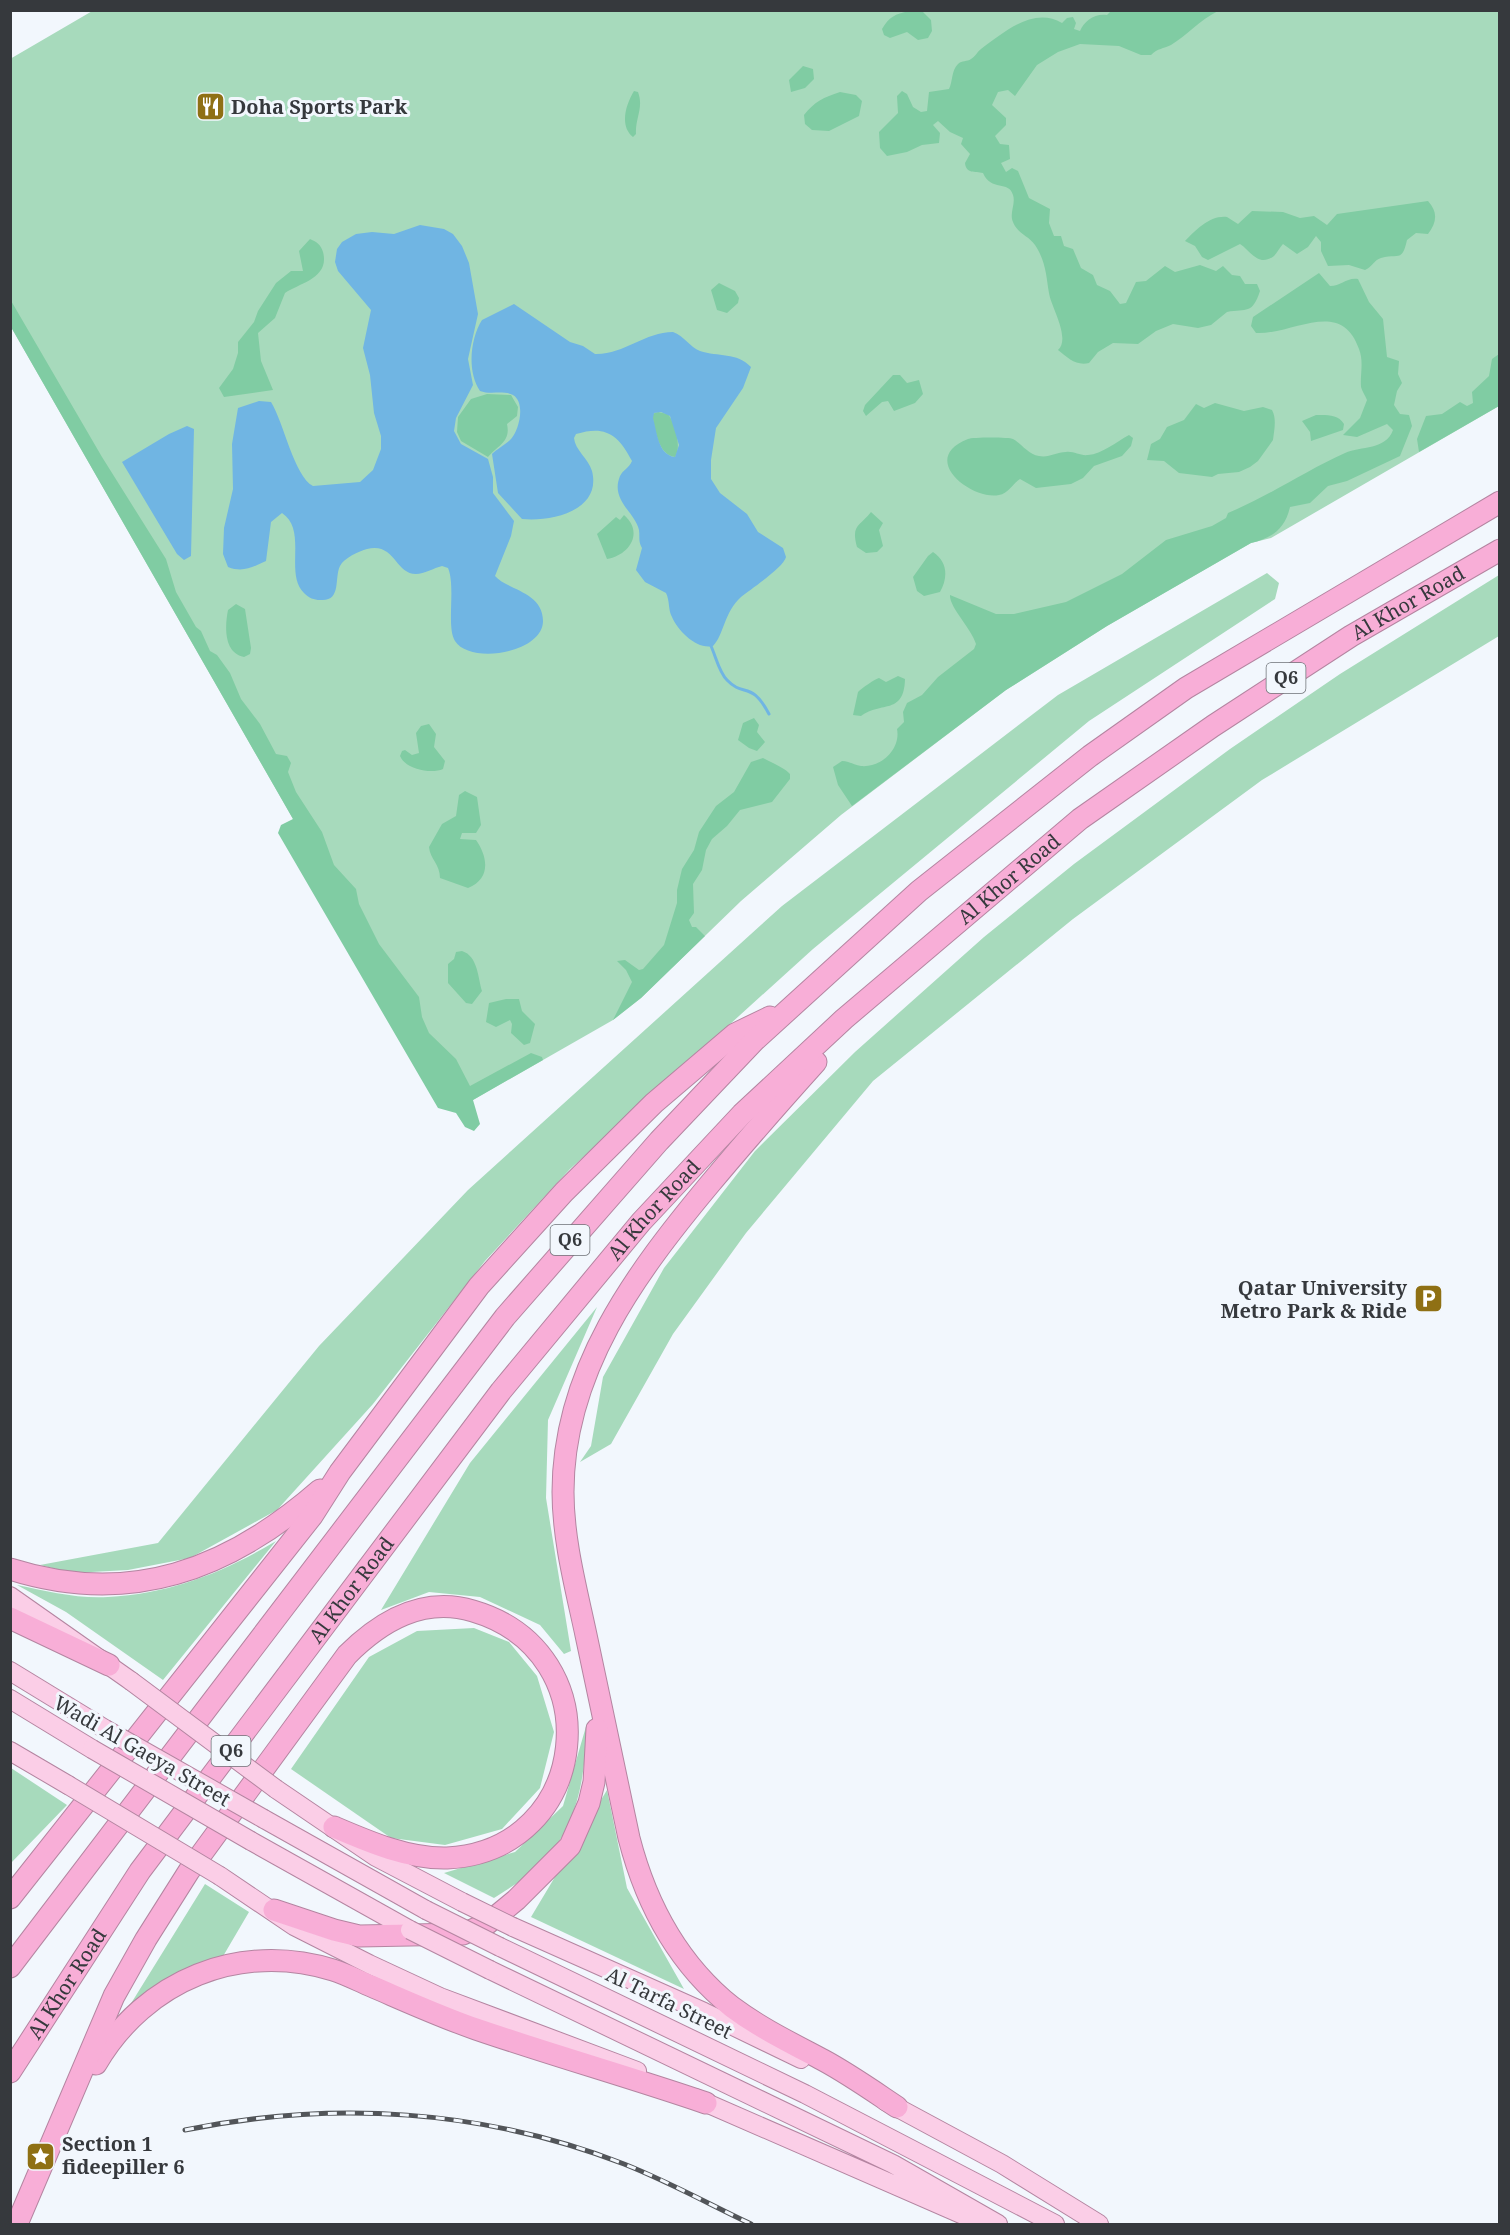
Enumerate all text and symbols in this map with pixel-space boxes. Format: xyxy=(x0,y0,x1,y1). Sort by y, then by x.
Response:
restaurant icon: Doha Sports Park xyxy=(194,91,226,123)
place label: Doha Sports Park xyxy=(231,93,408,120)
street label: Al Khor Road xyxy=(1346,559,1469,646)
road number: Q6 xyxy=(1266,663,1306,693)
street label: Al Khor Road xyxy=(952,828,1066,930)
street label: Al Khor Road xyxy=(601,1153,706,1266)
road number: Q6 xyxy=(550,1225,590,1255)
place label: Qatar University Metro Park & Ride xyxy=(1220,1274,1407,1324)
parking icon: Qatar University Metro Park & Ride xyxy=(1412,1283,1444,1315)
street label: Al Khor Road xyxy=(302,1531,400,1648)
street label: Wadi Al Gaeya Street xyxy=(49,1689,236,1812)
road number: Q6 xyxy=(212,1736,250,1766)
street label: Al Khor Road xyxy=(21,1923,112,2044)
street label: Al Tarfa Street xyxy=(602,1960,737,2045)
place label: Section 1 fideepiller 6 xyxy=(62,2130,185,2180)
place icon: Section 1 fideepiller 6 xyxy=(25,2140,57,2172)

